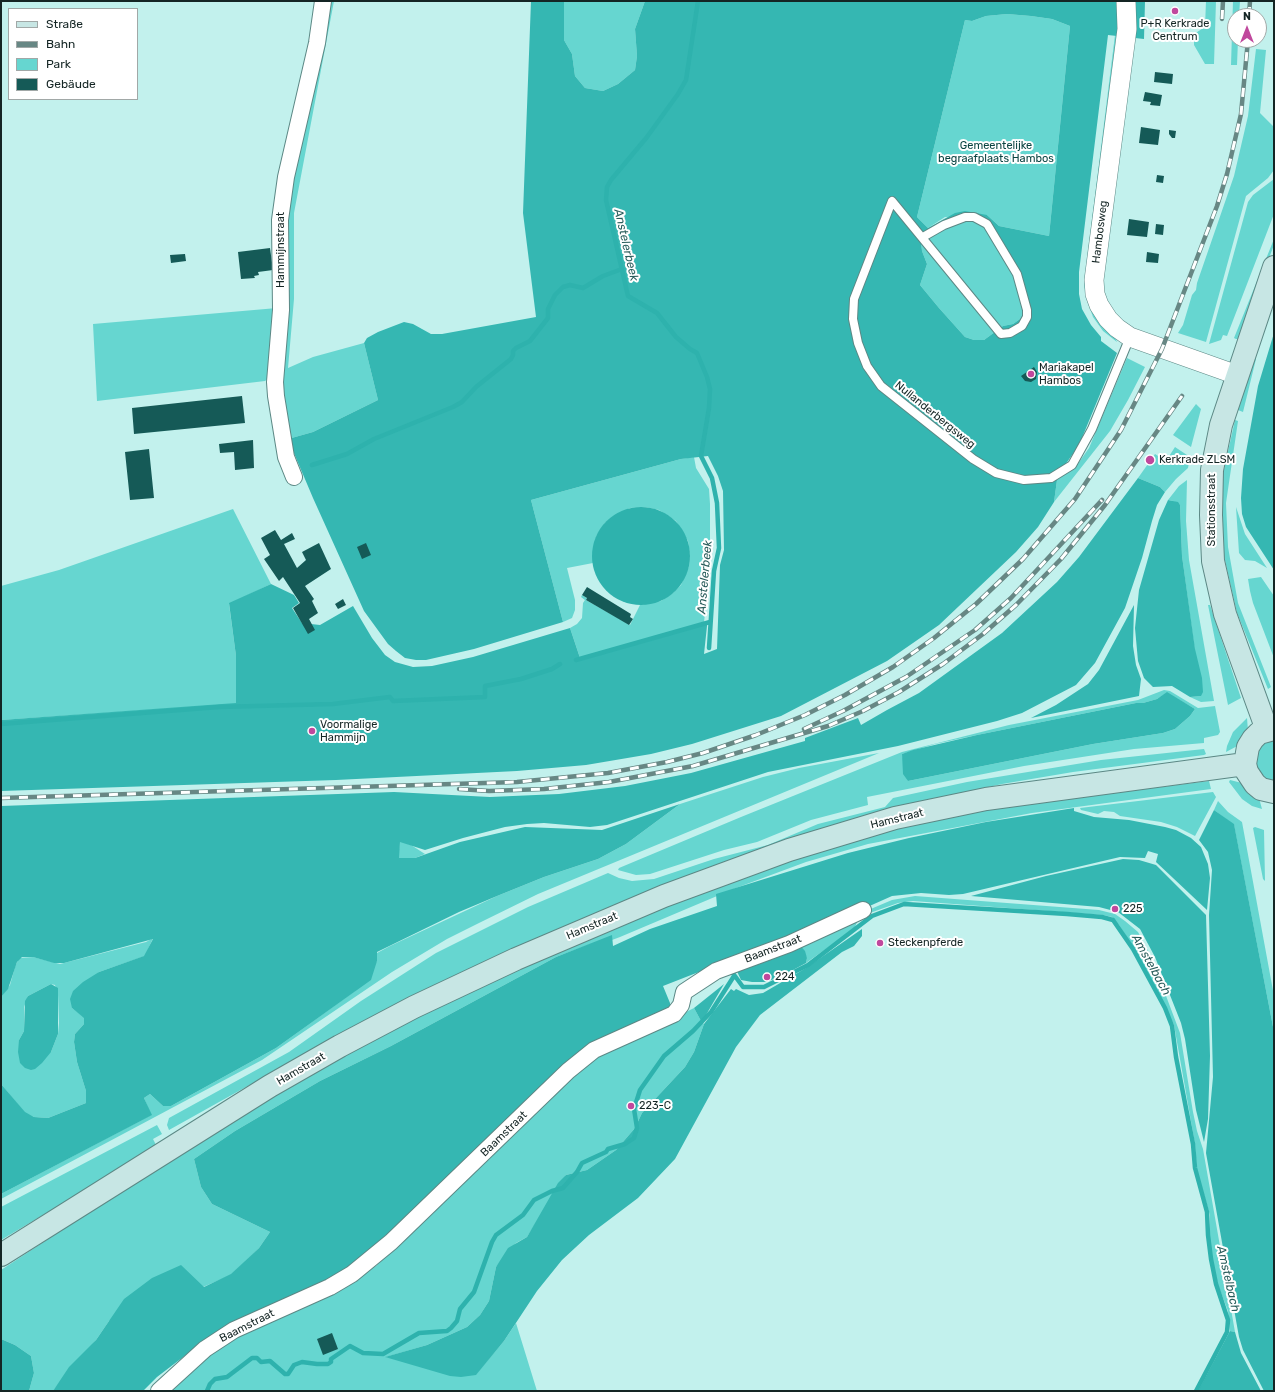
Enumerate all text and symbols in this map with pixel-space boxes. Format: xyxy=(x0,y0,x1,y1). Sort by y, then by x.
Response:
marker: P+R Kerkrade Centrum xyxy=(1170,6,1180,16)
legend xyxy=(8,8,138,100)
north arrow xyxy=(1227,8,1267,48)
text: N xyxy=(1243,10,1251,23)
text: Straße xyxy=(46,17,83,31)
place label: P+R Kerkrade Centrum xyxy=(1141,17,1209,43)
text: Bahn xyxy=(46,37,75,51)
text: Park xyxy=(46,57,71,71)
text: Gebäude xyxy=(46,77,96,91)
park label: Gemeentelijke begraafplaats Hambos xyxy=(938,139,1054,165)
street label: Hambosweg xyxy=(1090,200,1110,264)
water label: Anstelerbeek xyxy=(611,207,641,283)
street label: Hammijnstraat xyxy=(274,212,288,288)
place label: Mariakapel Hambos xyxy=(1039,361,1094,387)
marker: Mariakapel Hambos xyxy=(1026,369,1036,379)
street label: Nullanderbergsweg xyxy=(892,379,978,451)
place label: Kerkrade ZLSM xyxy=(1159,453,1235,467)
marker: Kerkrade ZLSM xyxy=(1144,454,1156,466)
street label: Stationsstraat xyxy=(1205,473,1219,547)
water label: Anstelerbeek xyxy=(695,540,715,614)
place label: Voormalige Hammijn xyxy=(320,718,377,744)
marker: Voormalige Hammijn xyxy=(307,726,317,736)
street label: Hamstraat xyxy=(869,806,925,832)
place label: 225 xyxy=(1123,902,1142,916)
marker: 225 xyxy=(1110,904,1120,914)
street label: Hamstraat xyxy=(565,909,619,943)
street label: Baamstraat xyxy=(743,932,803,966)
water label: Amstelbach xyxy=(1128,932,1174,998)
place label: Steckenpferde xyxy=(888,936,963,950)
marker: Steckenpferde xyxy=(875,938,885,948)
place label: 224 xyxy=(775,970,795,984)
marker: 224 xyxy=(762,972,772,982)
street label: Hamstraat xyxy=(274,1050,328,1088)
place label: 223-C xyxy=(639,1099,671,1113)
marker: 223-C xyxy=(626,1101,636,1111)
street label: Baamstraat xyxy=(478,1109,530,1159)
water label: Amstelbach xyxy=(1213,1245,1243,1313)
street label: Baamstraat xyxy=(217,1307,277,1345)

